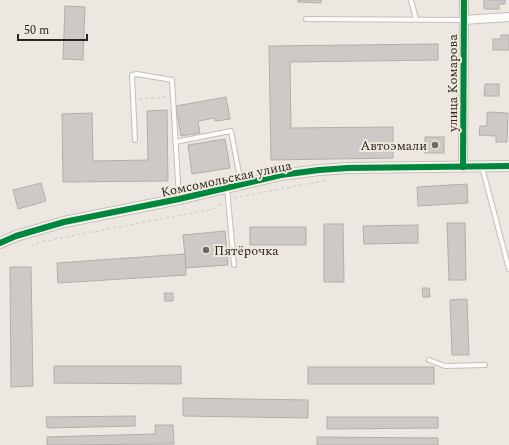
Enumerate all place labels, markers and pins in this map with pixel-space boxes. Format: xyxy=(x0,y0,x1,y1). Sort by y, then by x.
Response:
place label: Автоэмали xyxy=(360,136,427,156)
marker: Автоэмали xyxy=(430,140,440,150)
place label: Пятёрочка xyxy=(214,241,279,261)
marker: Пятёрочка xyxy=(201,245,211,255)

